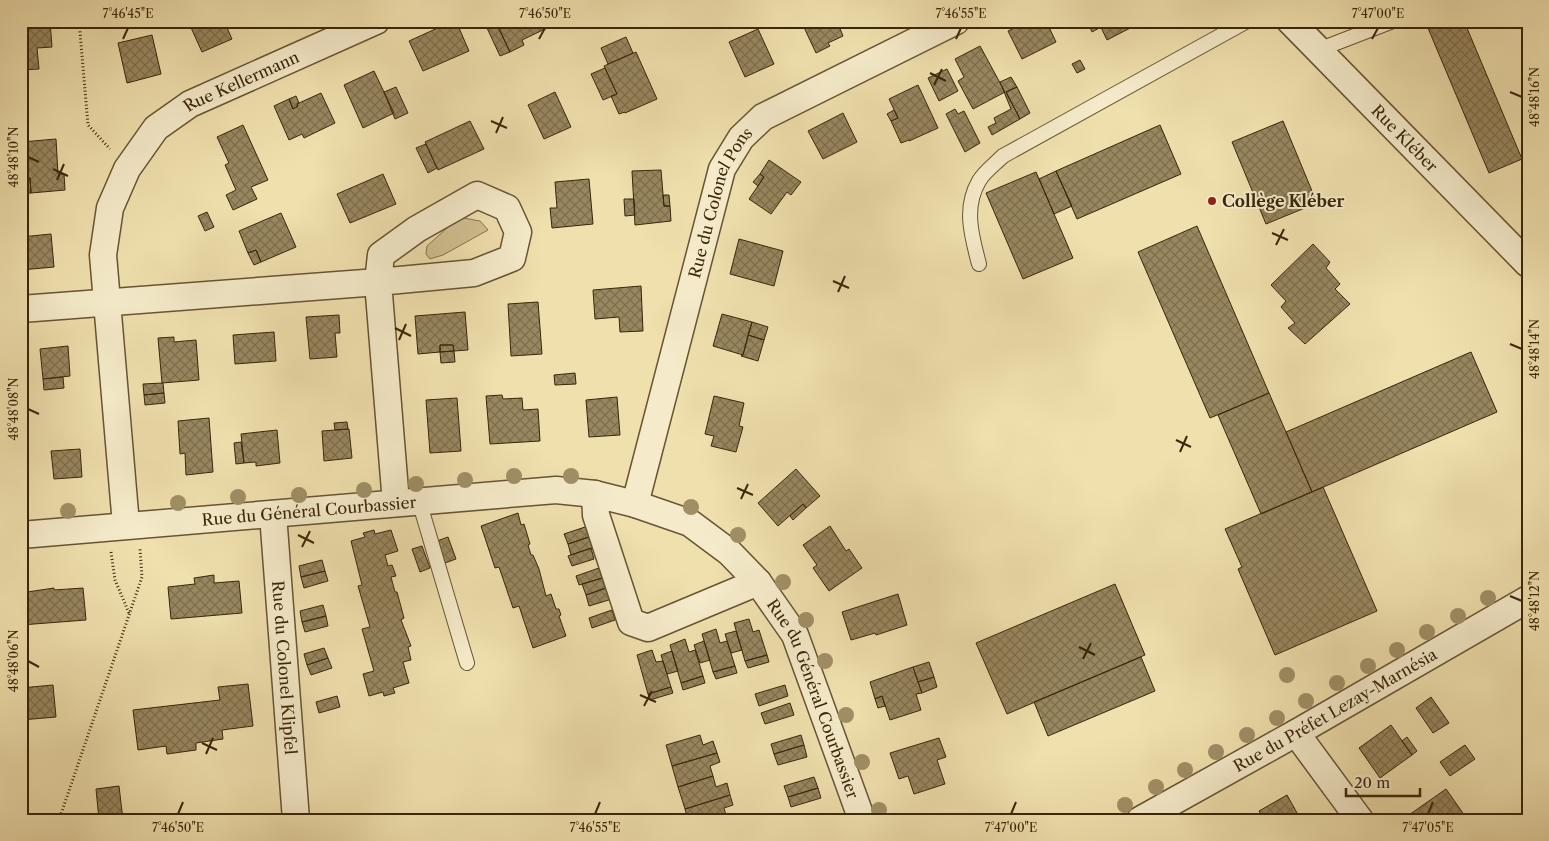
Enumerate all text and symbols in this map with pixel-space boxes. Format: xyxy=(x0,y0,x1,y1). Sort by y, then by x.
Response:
text: 7°46'45"E xyxy=(103,6,153,21)
text: 7°46'50"E xyxy=(519,6,571,21)
text: 7°46'55"E xyxy=(935,6,987,21)
text: 7°47'00"E xyxy=(1352,6,1404,21)
street label: Rue Kellermann xyxy=(179,47,302,116)
text: 48°48'16"N xyxy=(1527,67,1542,127)
street label: Rue Kléber xyxy=(1367,100,1442,176)
street label: Rue du Colonel Pons xyxy=(684,123,756,280)
text: 48°48'10"N xyxy=(6,126,21,187)
place label: Collège Kléber xyxy=(1222,191,1345,211)
marker: Collège Kléber xyxy=(1206,195,1218,207)
text: 48°48'14"N xyxy=(1527,319,1542,379)
text: 48°48'08"N xyxy=(6,377,21,440)
street label: Rue du Général Courbassier xyxy=(201,492,417,530)
text: 48°48'12"N xyxy=(1527,571,1542,631)
street label: Rue du Colonel Klipfel xyxy=(268,580,301,756)
street label: Rue du Général Courbassier xyxy=(763,595,863,801)
text: 48°48'06"N xyxy=(6,630,21,692)
street label: Rue du Préfet Lezay-Marnésia xyxy=(1230,644,1441,776)
scale bar xyxy=(1346,766,1420,798)
text: 20 m xyxy=(1354,773,1390,792)
text: 7°46'50"E xyxy=(152,820,204,835)
text: 7°46'55"E xyxy=(569,820,621,835)
text: 7°47'00"E xyxy=(985,820,1037,835)
text: 7°47'05"E xyxy=(1402,820,1454,835)

